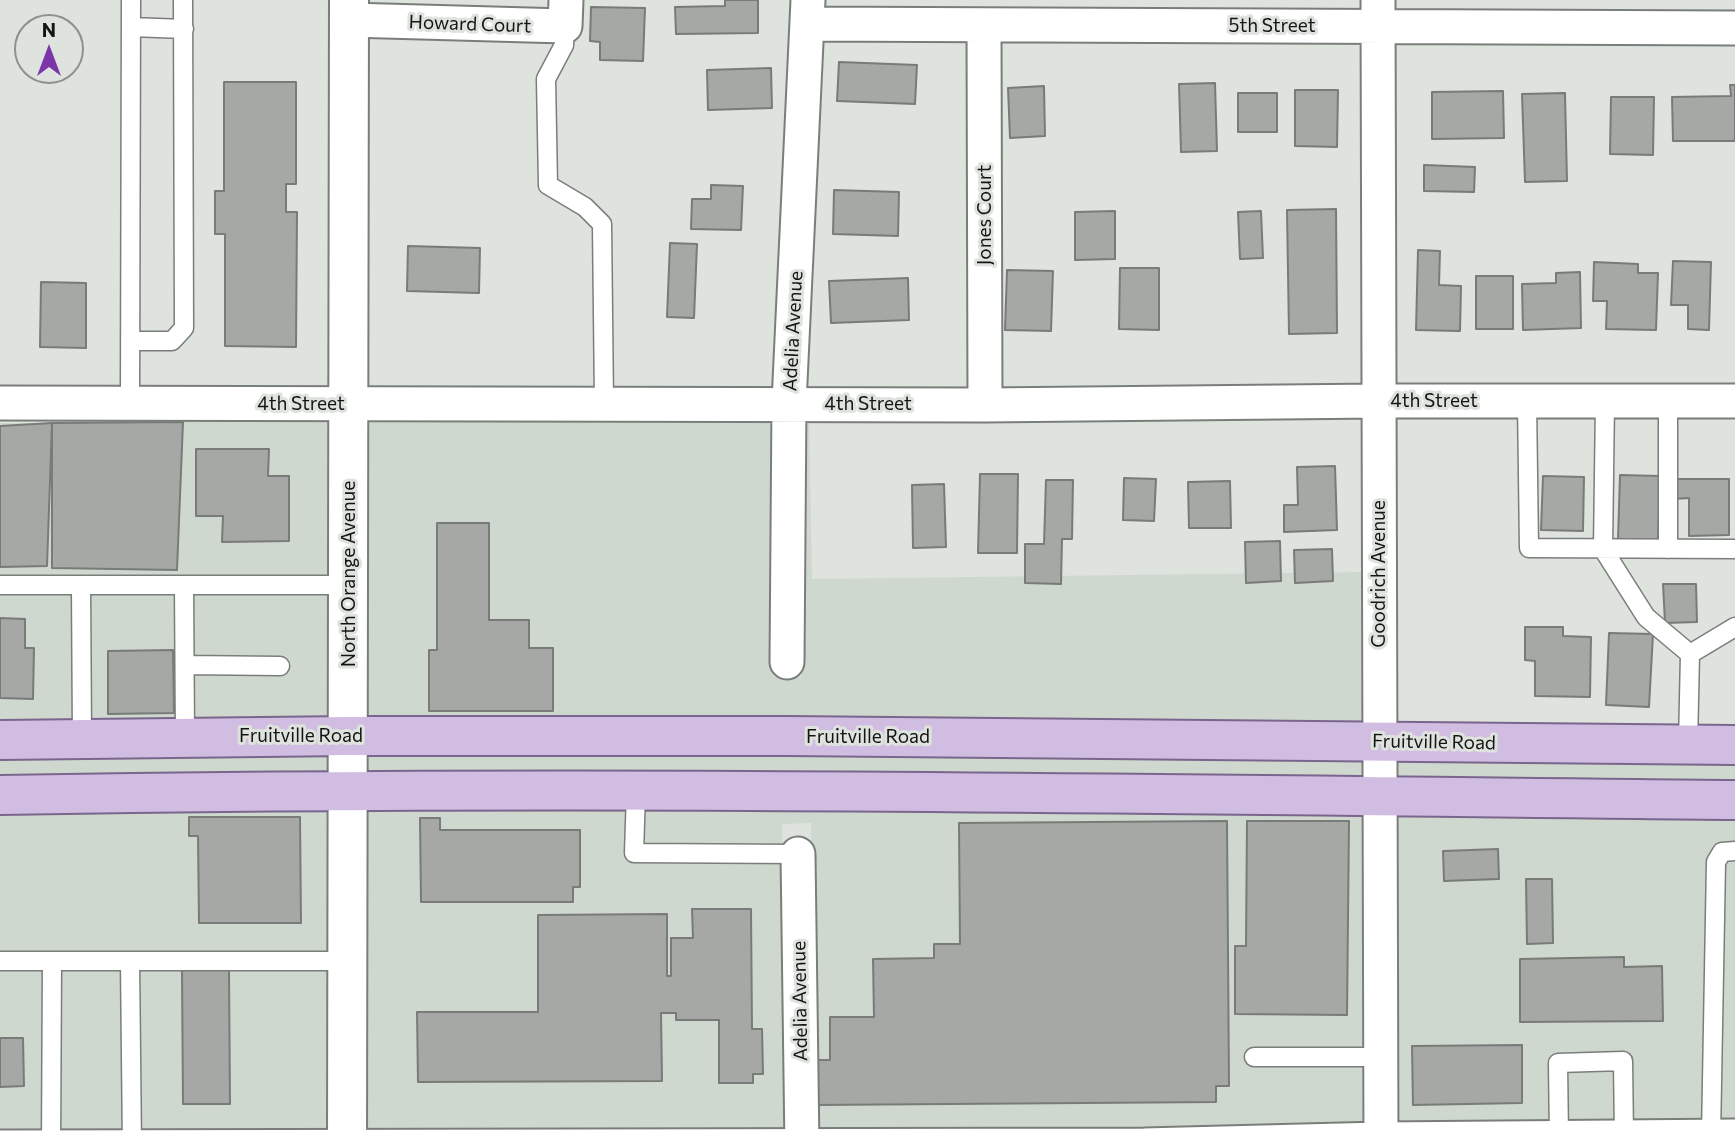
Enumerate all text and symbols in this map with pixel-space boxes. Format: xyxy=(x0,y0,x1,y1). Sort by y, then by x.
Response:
street label: Howard Court xyxy=(408,10,532,38)
north arrow xyxy=(14,14,84,84)
street label: 5th Street xyxy=(1229,15,1315,37)
text: N xyxy=(42,18,56,41)
street label: Jones Court xyxy=(974,165,996,265)
street label: Adelia Avenue xyxy=(778,270,808,392)
street label: 4th Street xyxy=(1390,390,1478,412)
street label: 4th Street xyxy=(257,393,345,415)
street label: 4th Street xyxy=(824,393,912,415)
street label: North Orange Avenue xyxy=(338,481,360,667)
street label: Goodrich Avenue xyxy=(1368,500,1390,648)
street label: Fruitville Road xyxy=(239,725,363,747)
street label: Fruitville Road xyxy=(806,726,930,748)
street label: Fruitville Road xyxy=(1372,730,1496,754)
street label: Adelia Avenue xyxy=(788,941,812,1061)

